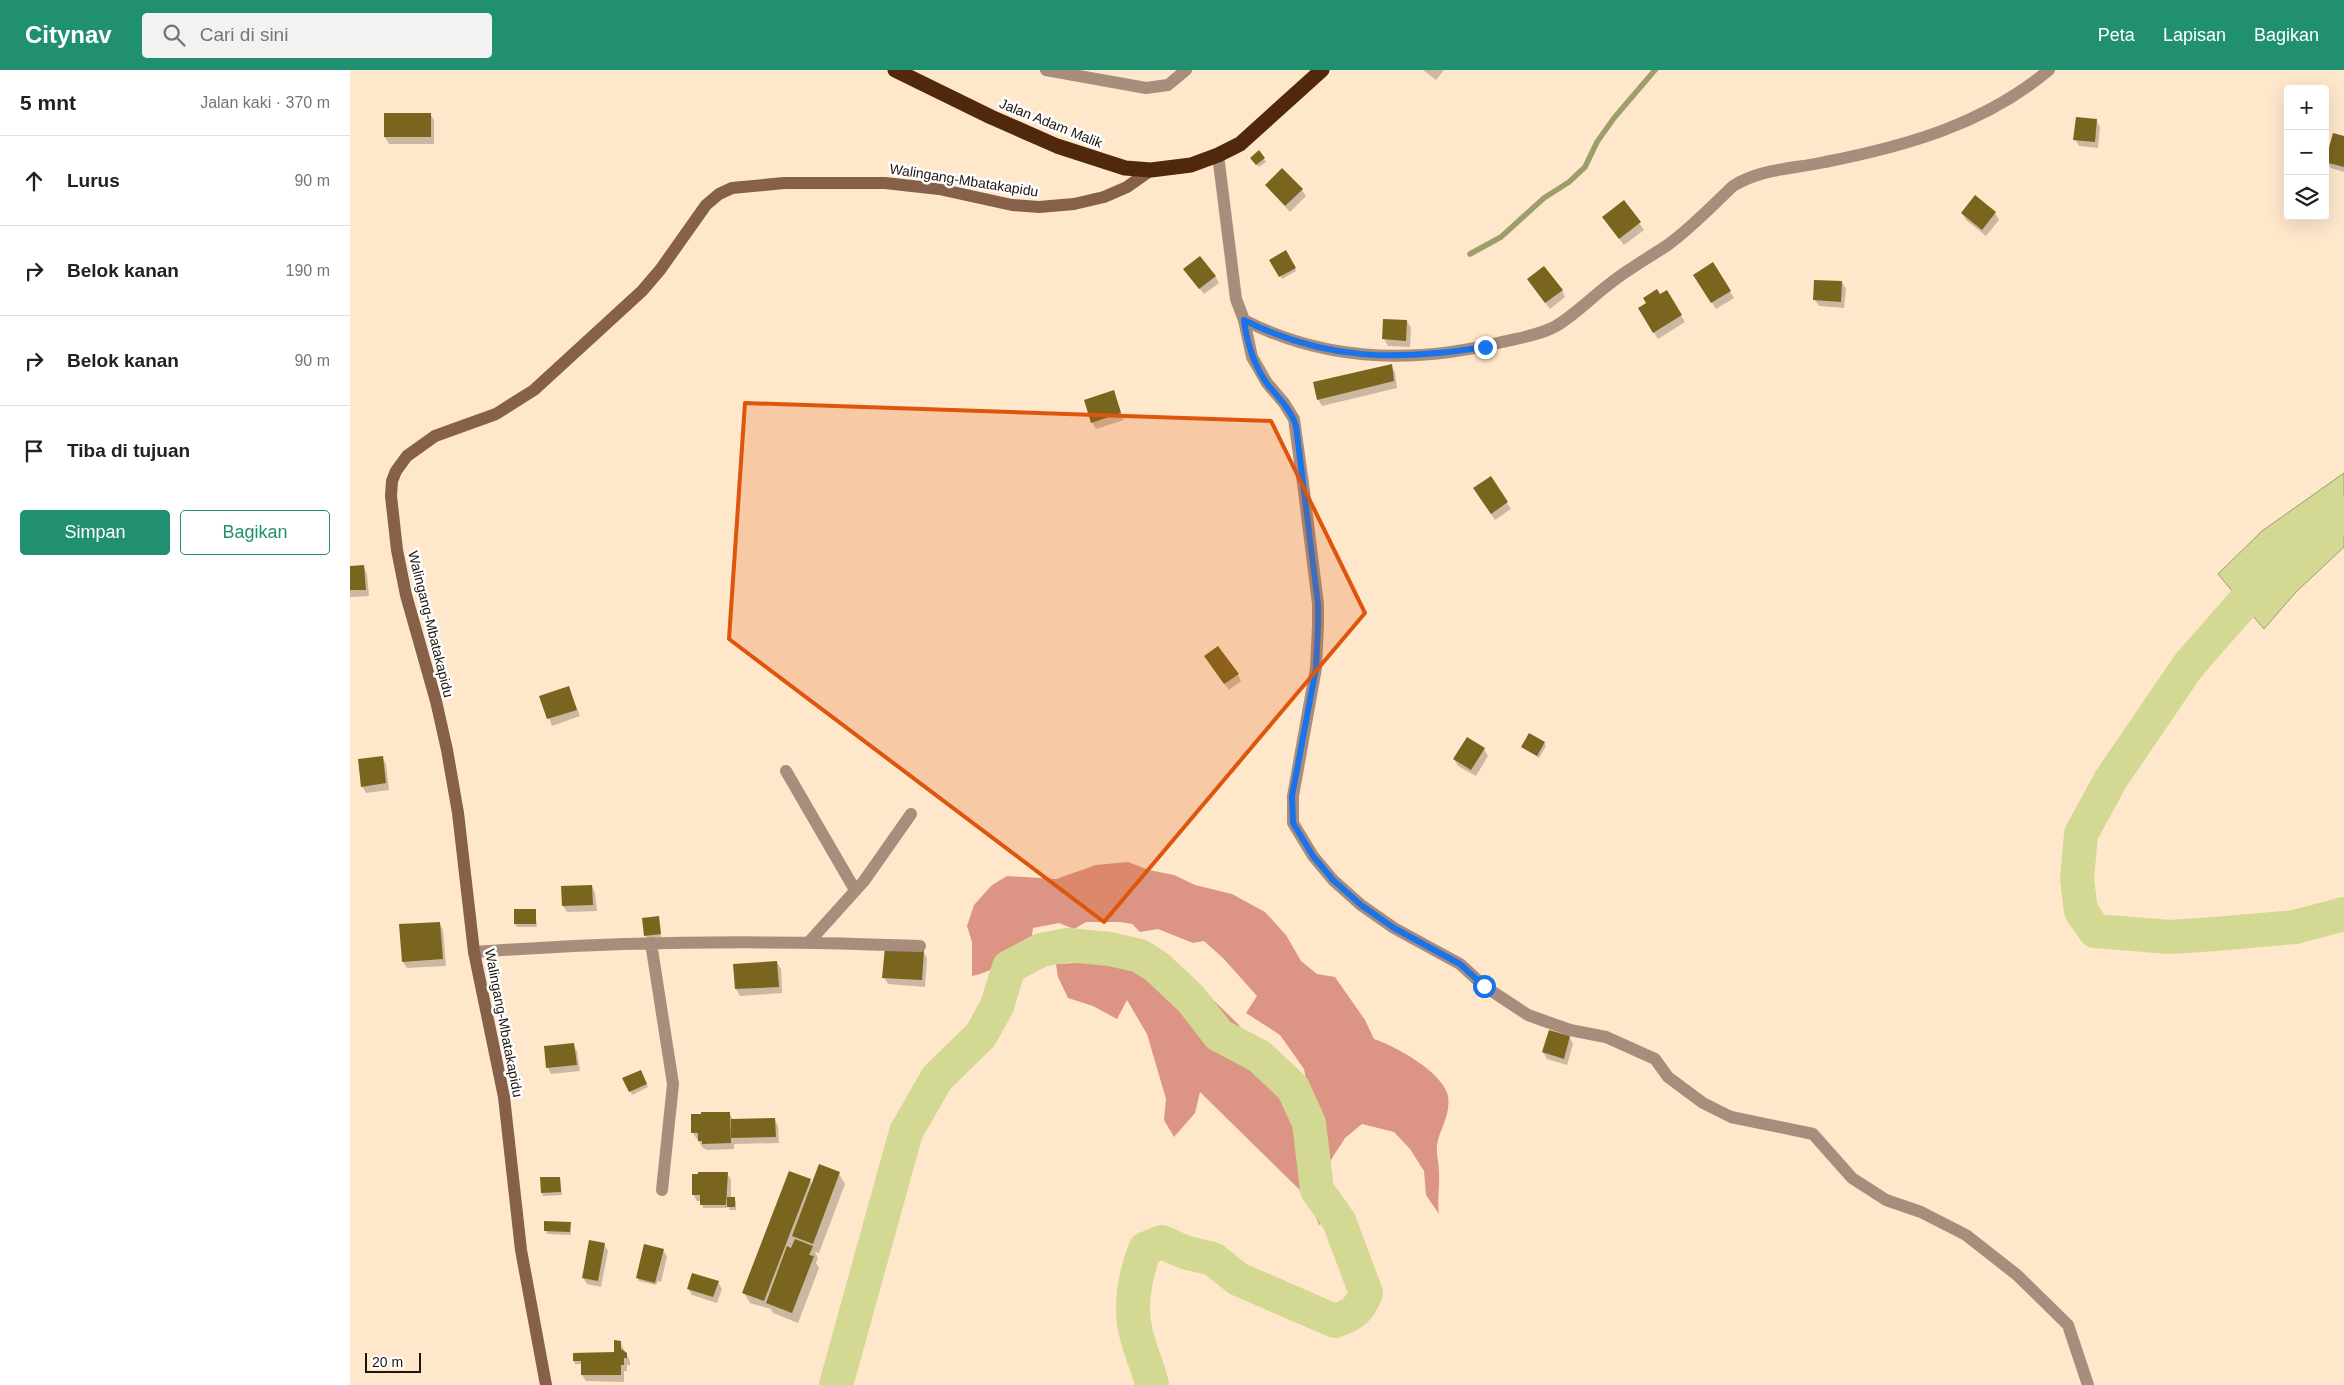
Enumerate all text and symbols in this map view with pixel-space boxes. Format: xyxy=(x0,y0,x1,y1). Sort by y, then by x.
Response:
search box xyxy=(142,13,492,58)
text: Citynav xyxy=(25,21,112,48)
icon: search xyxy=(160,21,188,49)
text: Cari di sini xyxy=(200,24,288,45)
text: Peta xyxy=(2098,25,2135,45)
text: Lapisan xyxy=(2163,25,2226,45)
text: Bagikan xyxy=(2254,25,2319,45)
map controls xyxy=(2284,85,2329,220)
button: + xyxy=(2284,85,2329,130)
text: 5 mnt xyxy=(20,91,76,114)
text: Jalan kaki · 370 m xyxy=(200,94,330,111)
street label: Jalan Adam Malik xyxy=(997,95,1106,151)
button: − xyxy=(2284,130,2329,175)
street label: Walingang-Mbatakapidu xyxy=(888,160,1040,200)
icon: ahead xyxy=(20,167,48,195)
text: Lurus xyxy=(67,170,120,191)
text: 90 m xyxy=(294,172,330,189)
button: layers xyxy=(2284,175,2329,220)
icon: right xyxy=(20,257,48,285)
text: Belok kanan xyxy=(67,260,179,281)
text: 190 m xyxy=(286,262,330,279)
route end xyxy=(1474,336,1497,359)
icon: right xyxy=(20,347,48,375)
text: Belok kanan xyxy=(67,350,179,371)
text: 90 m xyxy=(294,352,330,369)
icon: arrive xyxy=(20,437,48,465)
text: Tiba di tujuan xyxy=(67,440,190,461)
button: Simpan xyxy=(20,510,170,555)
button: Bagikan xyxy=(180,510,330,555)
street label: Walingang-Mbatakapidu xyxy=(405,549,457,699)
street label: Walingang-Mbatakapidu xyxy=(482,948,526,1098)
route start xyxy=(1473,975,1496,998)
scale bar xyxy=(365,1350,421,1373)
text: 20 m xyxy=(372,1354,403,1370)

